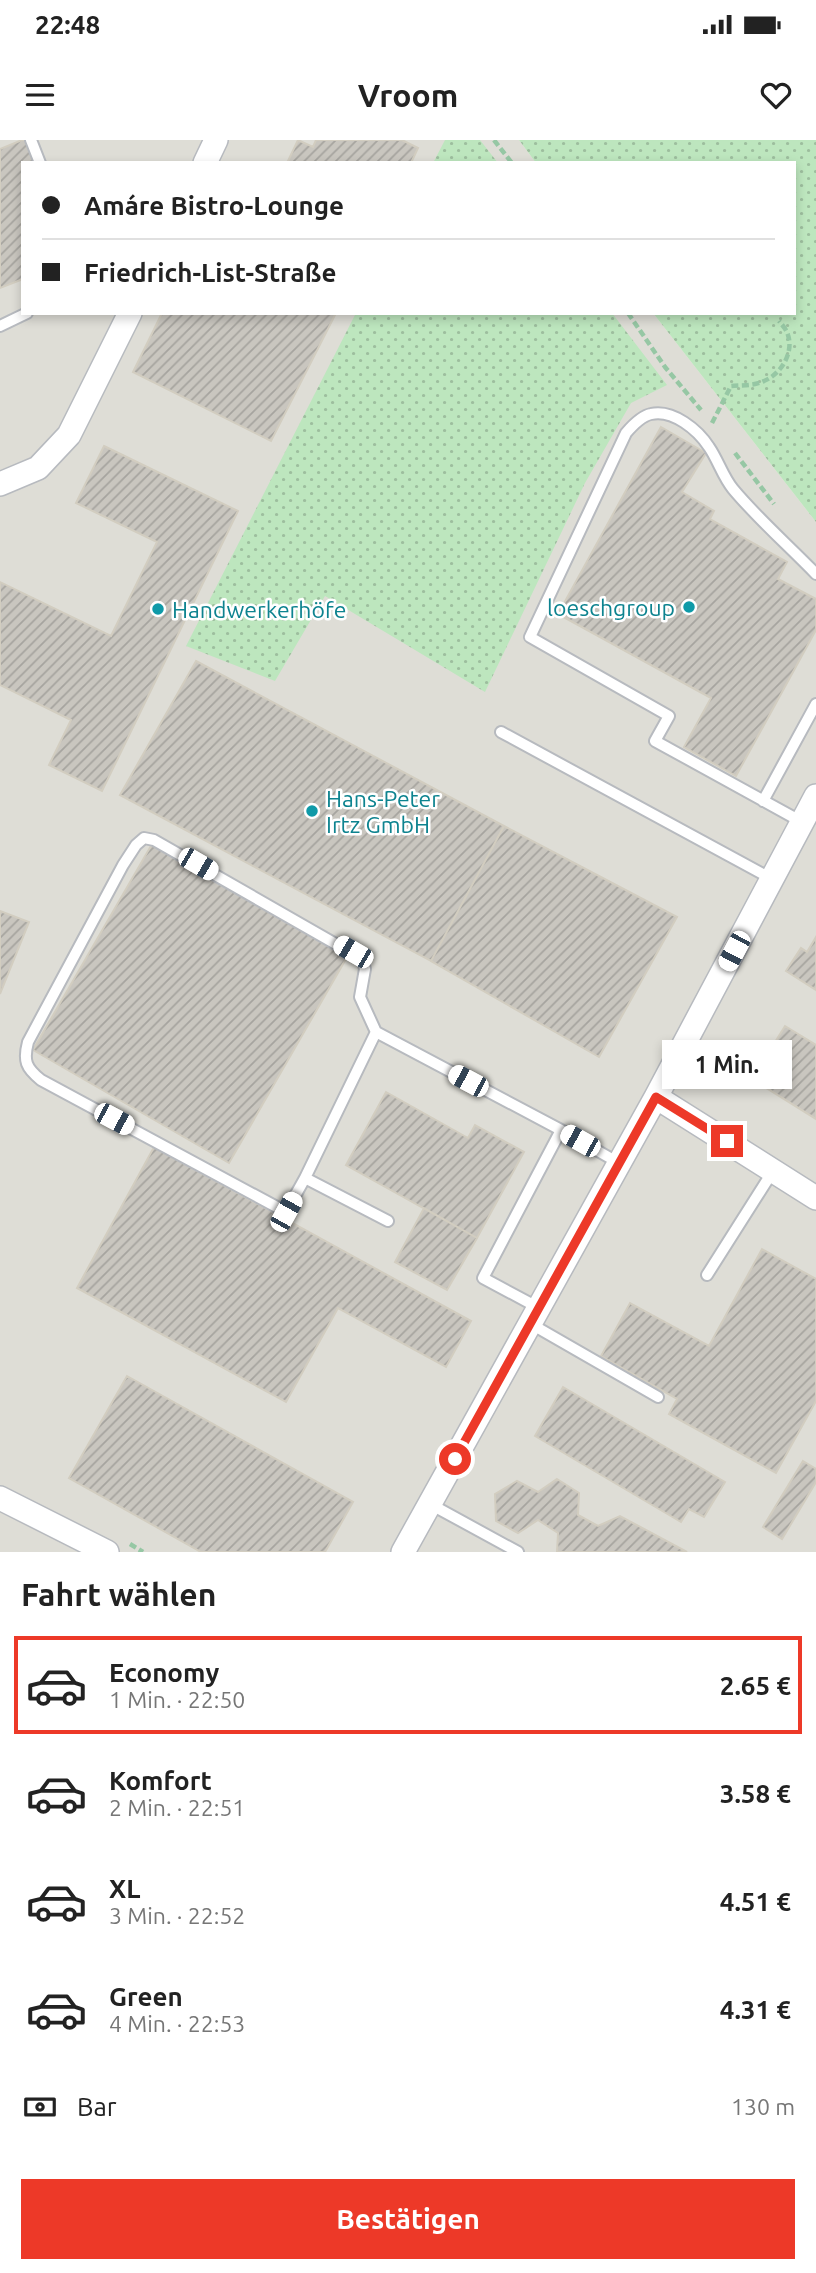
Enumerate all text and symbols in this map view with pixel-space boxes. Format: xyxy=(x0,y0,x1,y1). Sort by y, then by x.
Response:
text: 22:48 xyxy=(35,10,100,39)
icon: menu xyxy=(21,76,59,114)
icon: heart xyxy=(757,76,795,114)
text: Vroom xyxy=(358,77,458,113)
text: Amáre Bistro-Lounge xyxy=(84,191,344,220)
text: Friedrich-List-Straße xyxy=(84,258,336,287)
place label: loeschgroup xyxy=(547,595,675,620)
place label: Handwerkerhöfe xyxy=(172,597,346,622)
marker: loeschgroup xyxy=(681,599,697,615)
marker: Handwerkerhöfe xyxy=(150,601,166,617)
place label: Hans-Peter Irtz GmbH xyxy=(326,786,440,837)
marker: Hans-Peter Irtz GmbH xyxy=(304,803,320,819)
car xyxy=(175,844,222,884)
car xyxy=(715,928,754,974)
car xyxy=(330,932,377,972)
callout: 1 Min. xyxy=(662,1040,792,1088)
text: 1 Min. xyxy=(695,1052,759,1077)
car xyxy=(445,1062,492,1100)
car xyxy=(91,1100,138,1138)
car xyxy=(557,1122,604,1160)
route end xyxy=(711,1125,743,1157)
car xyxy=(267,1189,306,1235)
route start xyxy=(439,1443,471,1475)
text: Fahrt wählen xyxy=(21,1576,216,1612)
icon: car xyxy=(25,1654,88,1717)
text: Economy xyxy=(109,1658,219,1687)
text: 2.65 € xyxy=(720,1671,791,1700)
text: 1 Min. · 22:50 xyxy=(109,1687,245,1712)
icon: car xyxy=(25,1762,88,1825)
text: Komfort xyxy=(109,1766,212,1795)
text: 3.58 € xyxy=(720,1779,791,1808)
text: 2 Min. · 22:51 xyxy=(109,1795,245,1820)
icon: car xyxy=(25,1870,88,1933)
text: XL xyxy=(109,1874,140,1903)
text: 4.51 € xyxy=(720,1887,791,1916)
text: 3 Min. · 22:52 xyxy=(109,1903,245,1928)
icon: car xyxy=(25,1978,88,2041)
text: Green xyxy=(109,1982,183,2011)
text: 4.31 € xyxy=(720,1995,791,2024)
text: 4 Min. · 22:53 xyxy=(109,2011,245,2036)
icon: cash xyxy=(21,2088,59,2126)
text: Bar xyxy=(77,2092,117,2121)
text: 130 m xyxy=(731,2094,795,2119)
button: Bestätigen xyxy=(21,2179,795,2259)

